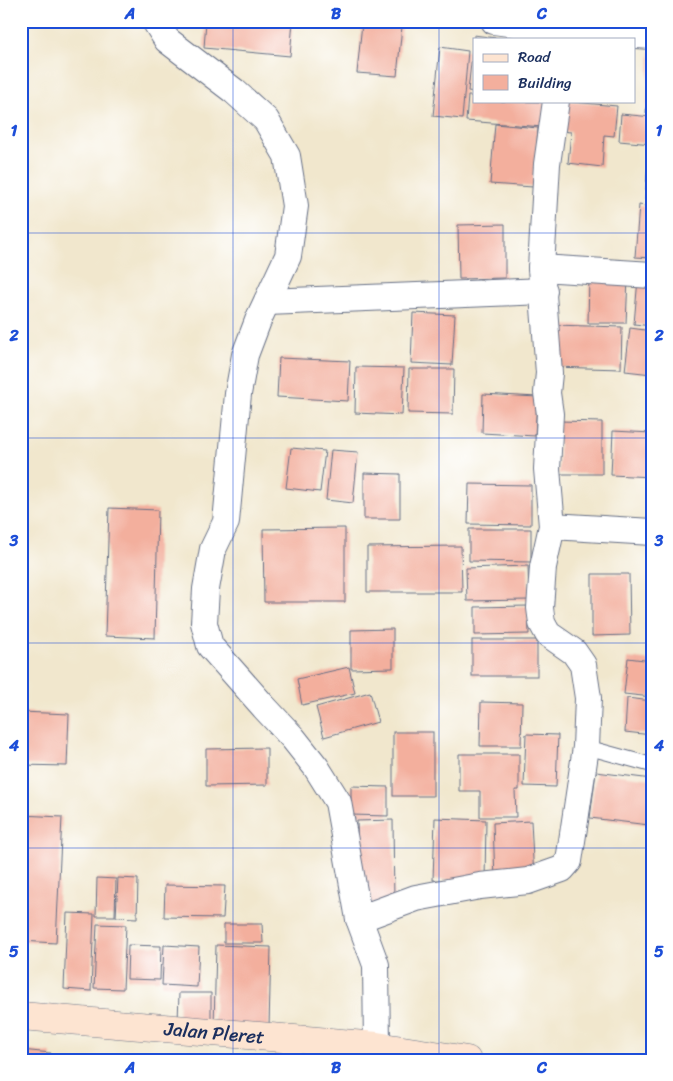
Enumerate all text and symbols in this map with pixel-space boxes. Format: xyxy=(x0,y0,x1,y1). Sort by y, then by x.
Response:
text: A xyxy=(124,0,135,28)
text: B xyxy=(331,0,342,28)
text: C xyxy=(536,0,548,28)
legend xyxy=(473,38,636,102)
text: Road xyxy=(518,44,551,70)
text: Building xyxy=(518,70,572,96)
text: 1 xyxy=(11,116,18,145)
text: 1 xyxy=(656,116,663,145)
text: 2 xyxy=(8,321,19,350)
text: 2 xyxy=(653,321,664,350)
text: 3 xyxy=(9,526,19,555)
text: 3 xyxy=(654,526,664,555)
text: 4 xyxy=(8,731,19,760)
text: 4 xyxy=(653,731,664,760)
text: 5 xyxy=(9,937,19,966)
text: 5 xyxy=(654,937,664,966)
street label: Jalan Pleret xyxy=(162,1012,266,1053)
text: A xyxy=(124,1053,135,1081)
text: B xyxy=(331,1053,342,1081)
text: C xyxy=(536,1053,548,1081)

